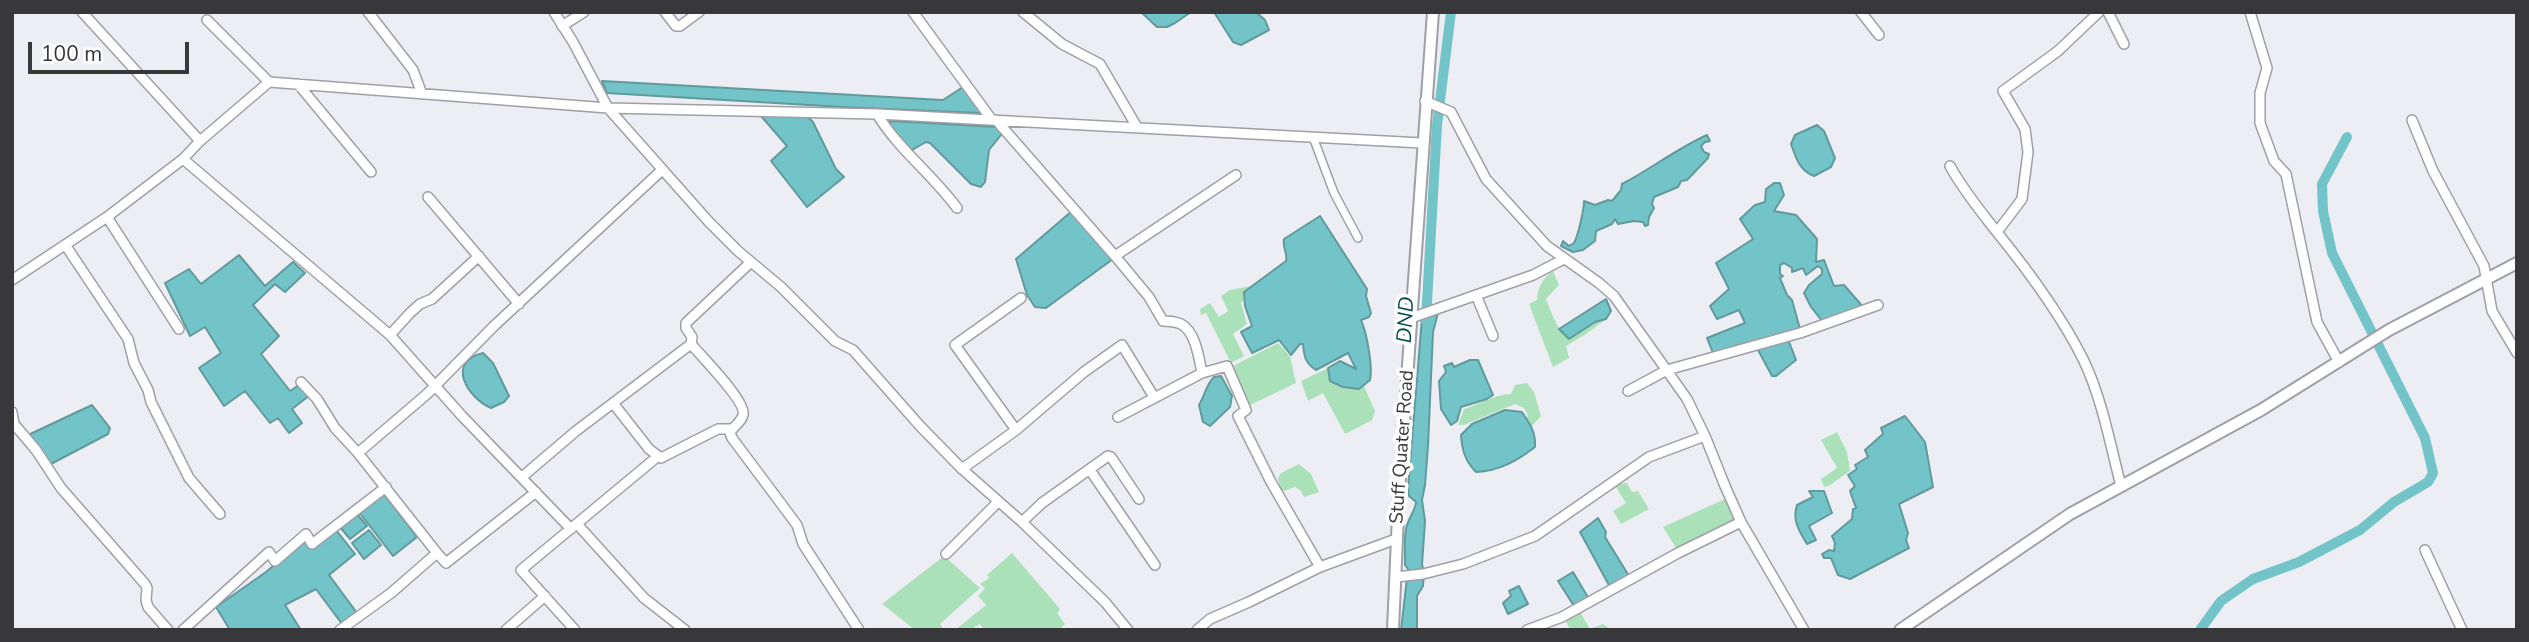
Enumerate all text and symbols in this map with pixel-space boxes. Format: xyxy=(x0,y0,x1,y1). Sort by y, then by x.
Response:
scale bar xyxy=(32,28,192,72)
text: 100 m xyxy=(41,40,102,68)
water label: DND xyxy=(1393,296,1421,344)
street label: Stuff Quater Road xyxy=(1386,369,1420,525)

